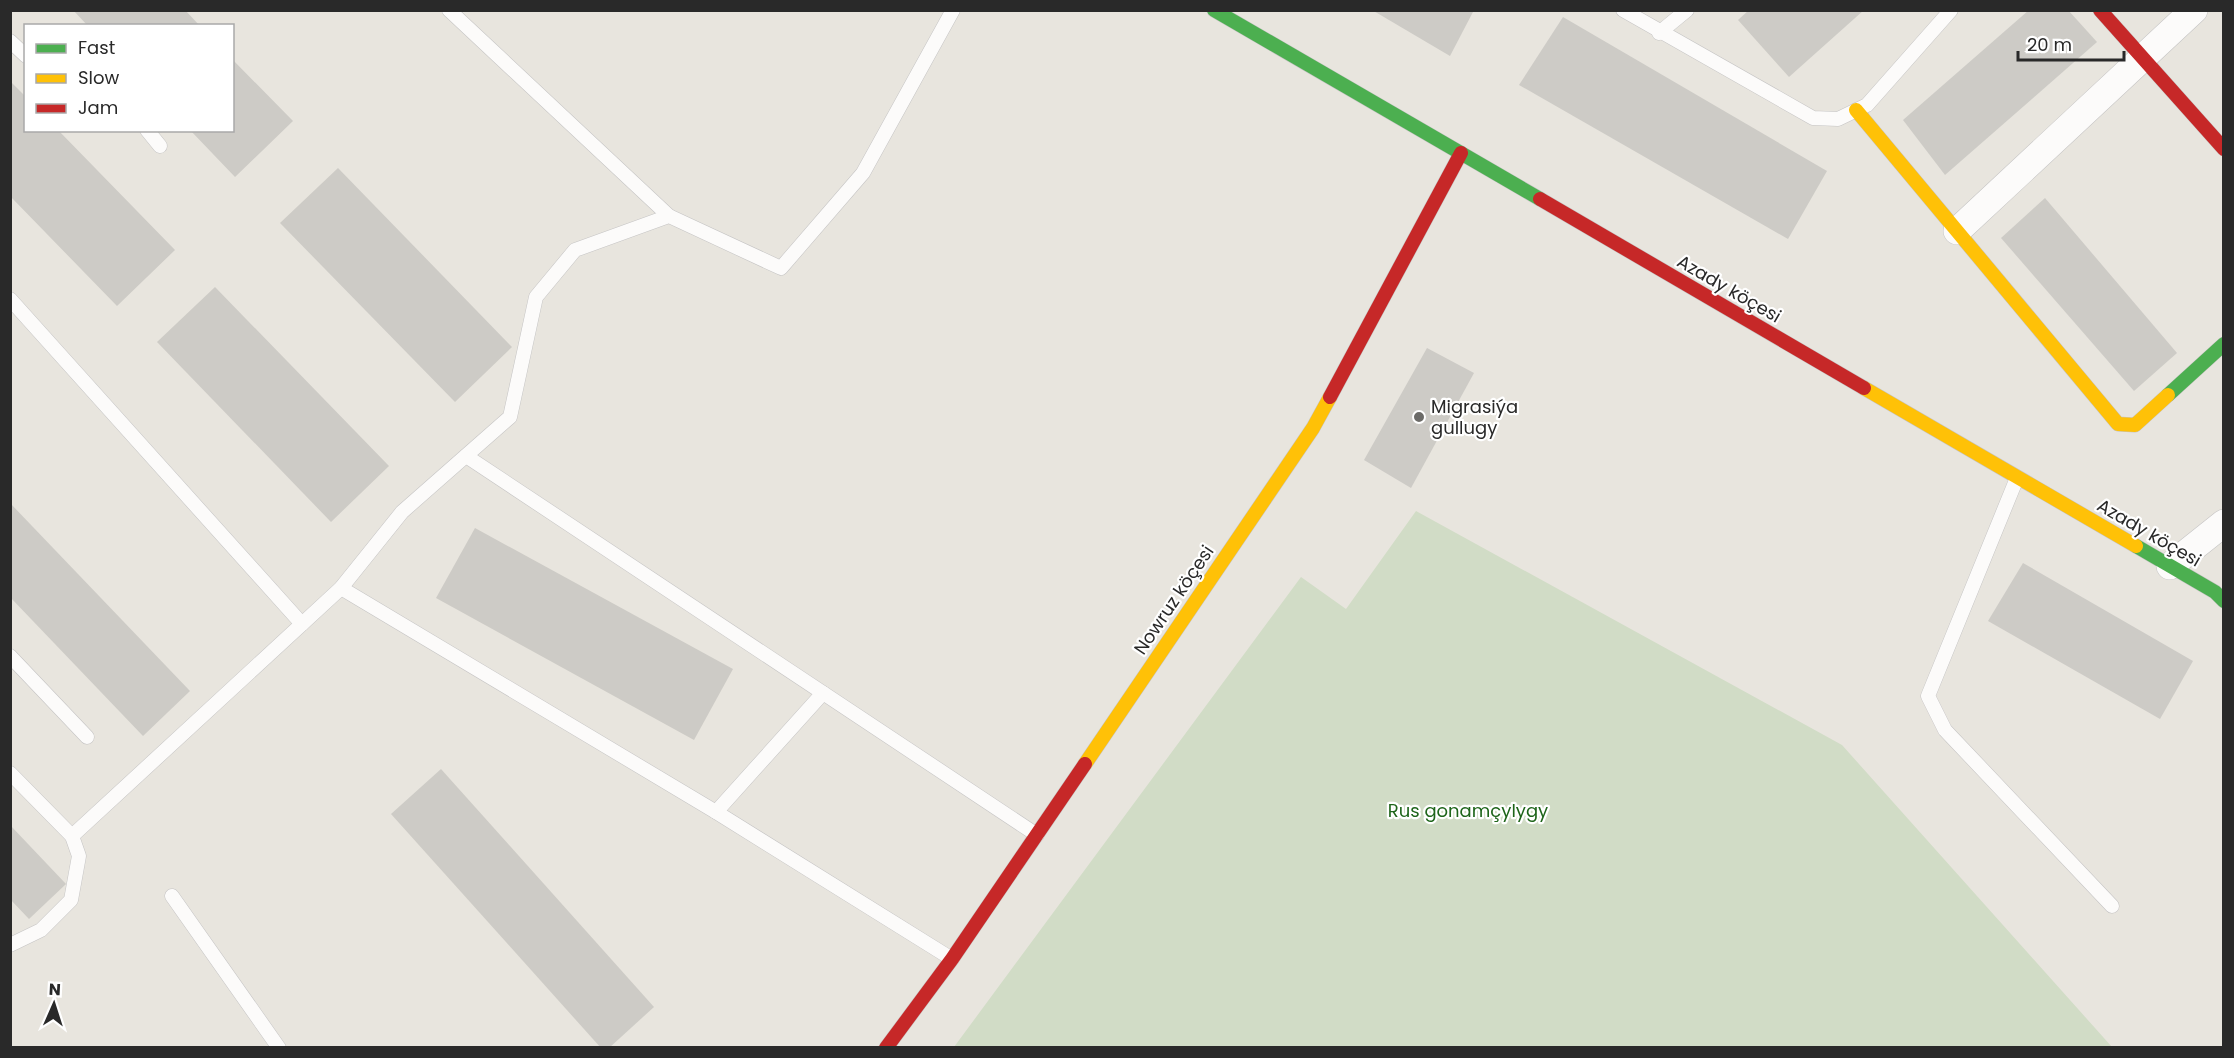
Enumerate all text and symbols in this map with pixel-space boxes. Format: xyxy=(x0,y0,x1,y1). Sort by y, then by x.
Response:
legend xyxy=(24,24,234,132)
scale bar xyxy=(2018,24,2124,62)
text: 20 m xyxy=(2027,32,2072,57)
text: Fast xyxy=(78,35,115,60)
text: Slow xyxy=(78,65,120,90)
text: Jam xyxy=(78,95,118,120)
street label: Azady köçesi xyxy=(1673,249,1786,328)
place label: Migrasiýa gullugy xyxy=(1431,394,1518,440)
marker: Migrasiýa gullugy xyxy=(1412,410,1426,424)
street label: Azady köçesi xyxy=(2093,493,2206,572)
street label: Nowruz köçesi xyxy=(1128,540,1219,659)
park label: Rus gonamçylygy xyxy=(1388,798,1548,823)
north arrow xyxy=(24,974,84,1034)
text: N xyxy=(48,978,61,1001)

